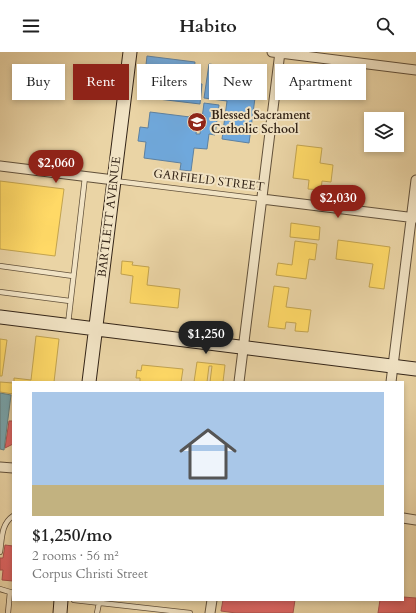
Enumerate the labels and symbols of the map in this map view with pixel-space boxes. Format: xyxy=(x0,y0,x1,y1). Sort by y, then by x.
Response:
place label: Blessed Sacrament Catholic School xyxy=(211,107,311,137)
school or university icon: Blessed Sacrament Catholic School xyxy=(186,111,208,133)
pin: $2,060 xyxy=(23,150,89,184)
street label: BARTLETT AVENUE xyxy=(94,156,124,278)
street label: GARFIELD STREET xyxy=(153,165,266,195)
pin: $2,030 xyxy=(305,185,371,219)
pin: $1,250 xyxy=(173,321,239,355)

